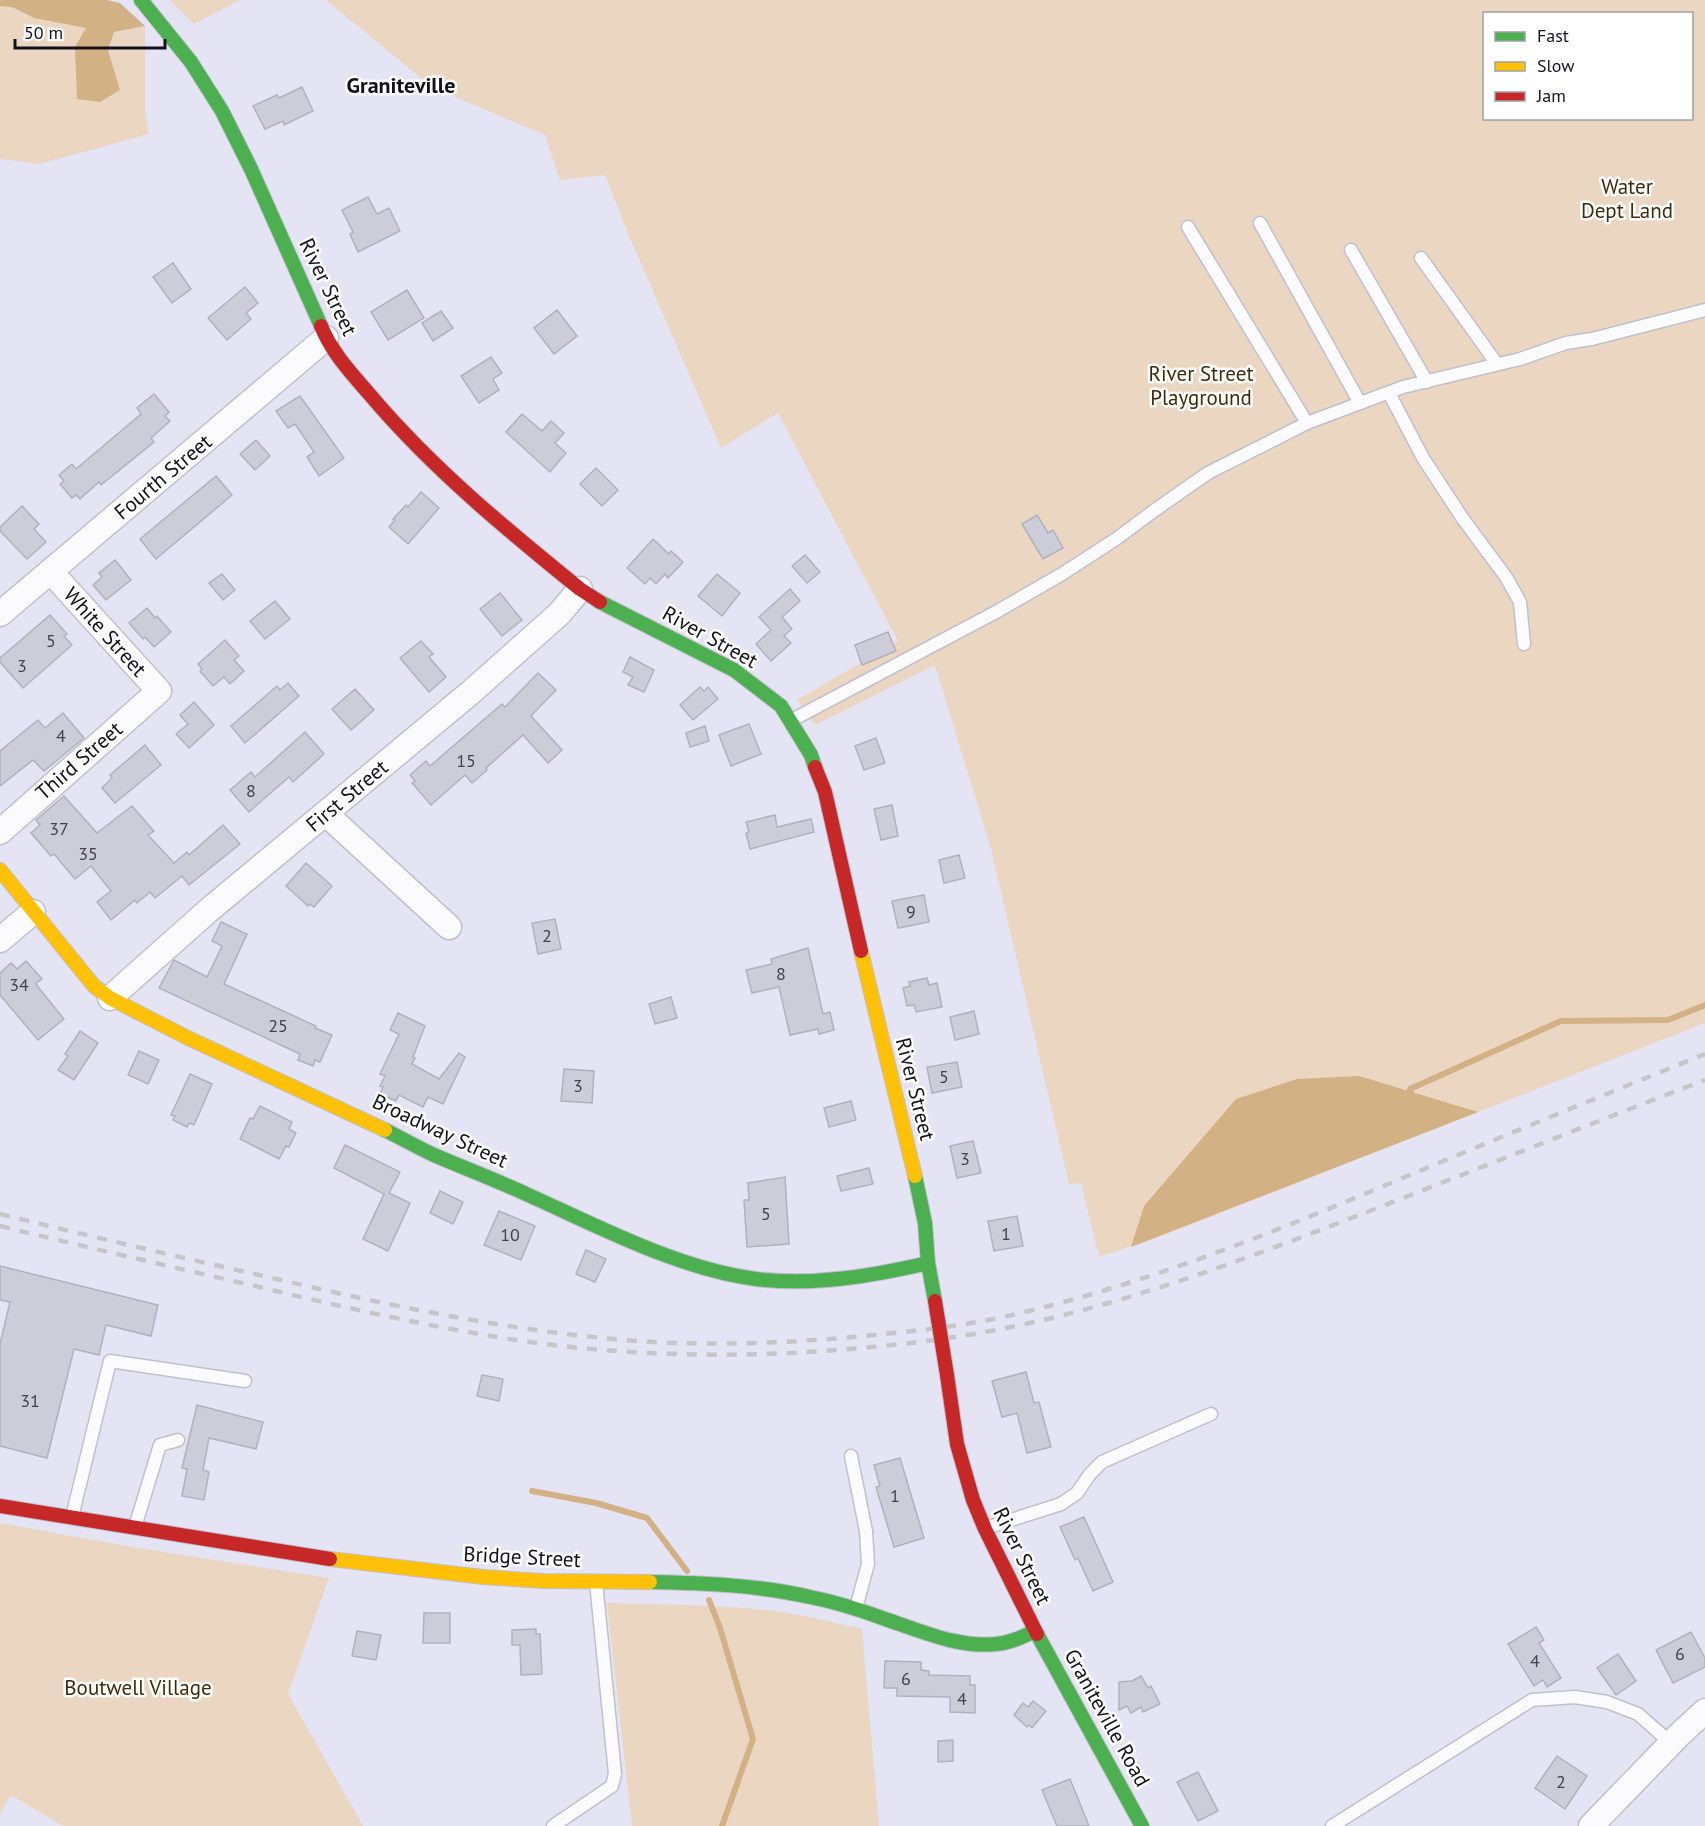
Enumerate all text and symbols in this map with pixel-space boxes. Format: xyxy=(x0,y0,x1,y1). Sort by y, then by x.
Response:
scale bar xyxy=(15,12,165,50)
legend xyxy=(1483,12,1693,120)
text: 50 m xyxy=(24,21,63,44)
text: Fast xyxy=(1537,24,1569,47)
text: Slow xyxy=(1537,54,1575,77)
district label: Graniteville xyxy=(347,71,455,99)
text: Jam xyxy=(1536,84,1566,107)
park label: Water Dept Land xyxy=(1581,173,1673,224)
street label: River Street xyxy=(293,234,364,340)
park label: River Street Playground xyxy=(1148,360,1254,411)
street label: Fourth Street xyxy=(108,428,217,525)
street label: White Street xyxy=(58,581,153,682)
street label: River Street xyxy=(658,599,763,674)
house number: 5 xyxy=(46,629,56,652)
house number: 3 xyxy=(17,654,27,677)
street label: Third Street xyxy=(30,716,128,806)
house number: 4 xyxy=(56,724,66,747)
house number: 15 xyxy=(456,749,476,772)
street label: First Street xyxy=(300,754,393,838)
house number: 8 xyxy=(246,779,256,802)
house number: 37 xyxy=(49,817,69,840)
house number: 35 xyxy=(78,842,98,865)
house number: 9 xyxy=(906,900,916,923)
house number: 2 xyxy=(542,924,552,947)
house number: 8 xyxy=(776,962,786,985)
house number: 34 xyxy=(9,973,29,996)
house number: 25 xyxy=(268,1014,288,1037)
street label: River Street xyxy=(890,1035,941,1143)
house number: 5 xyxy=(939,1065,949,1088)
house number: 3 xyxy=(573,1074,583,1097)
street label: Broadway Street xyxy=(368,1087,512,1174)
house number: 3 xyxy=(960,1147,970,1170)
house number: 5 xyxy=(761,1202,771,1225)
house number: 1 xyxy=(1001,1222,1011,1245)
house number: 10 xyxy=(500,1223,520,1246)
house number: 31 xyxy=(20,1389,40,1412)
house number: 1 xyxy=(890,1484,900,1507)
street label: River Street xyxy=(987,1503,1058,1609)
street label: Bridge Street xyxy=(463,1540,581,1573)
house number: 6 xyxy=(1675,1642,1685,1665)
street label: Graniteville Road xyxy=(1058,1644,1156,1791)
house number: 4 xyxy=(1530,1649,1540,1672)
house number: 6 xyxy=(901,1667,911,1690)
park label: Boutwell Village xyxy=(64,1674,212,1701)
house number: 4 xyxy=(957,1687,967,1710)
house number: 2 xyxy=(1556,1770,1566,1793)

